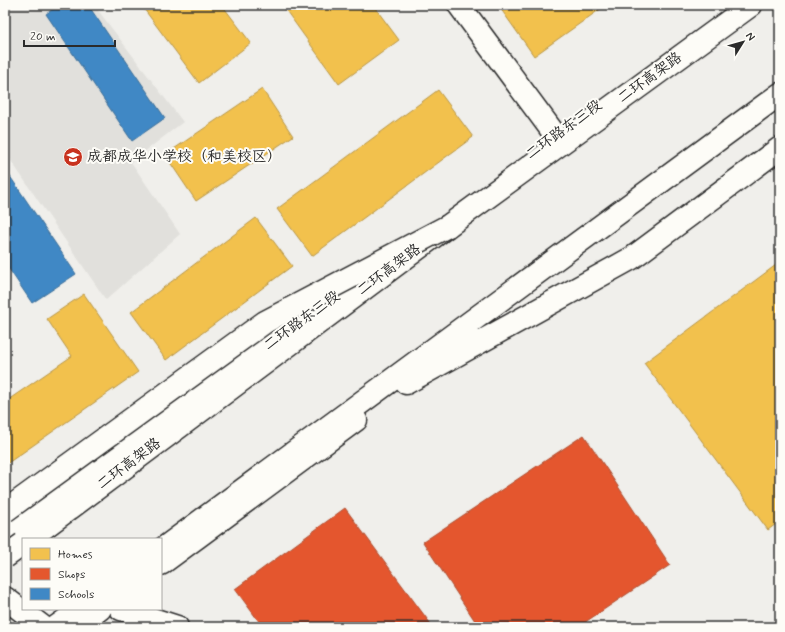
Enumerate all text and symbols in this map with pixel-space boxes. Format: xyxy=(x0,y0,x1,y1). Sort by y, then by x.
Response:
scale bar xyxy=(24,22,115,48)
north arrow xyxy=(723,22,763,62)
text: 20 m xyxy=(30,29,56,45)
text: N xyxy=(742,29,758,44)
street label: 二环高架路 xyxy=(614,48,686,108)
street label: 二环路东三段 xyxy=(522,95,606,165)
school or university icon: 成都成华小学校（和美校区） xyxy=(62,146,84,168)
place label: 成都成华小学校（和美校区） xyxy=(87,147,282,167)
street label: 二环高架路 xyxy=(353,239,425,301)
street label: 二环路东三段 xyxy=(260,286,344,356)
street label: 二环高架路 xyxy=(93,433,165,495)
legend xyxy=(22,538,162,610)
text: Homes xyxy=(58,547,93,563)
text: Shops xyxy=(58,567,85,583)
text: Schools xyxy=(58,587,94,603)

